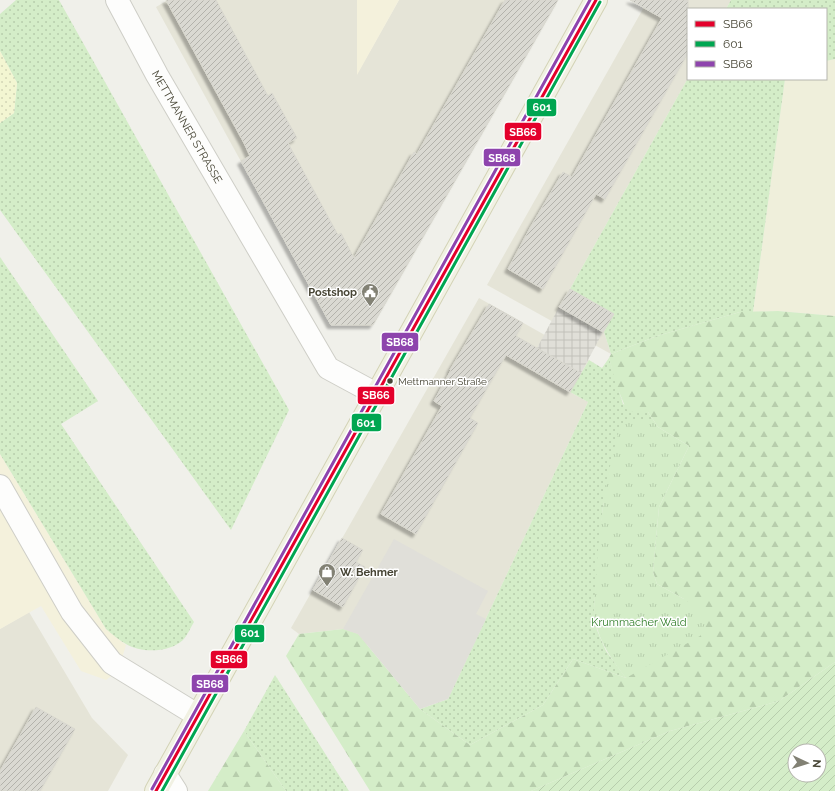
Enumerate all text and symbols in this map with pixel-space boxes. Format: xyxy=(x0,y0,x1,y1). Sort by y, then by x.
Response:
legend xyxy=(687,8,827,80)
text: SB66 xyxy=(723,17,753,31)
text: 601 xyxy=(723,37,743,51)
text: SB68 xyxy=(723,57,753,71)
street label: METTMANNER STRASSE xyxy=(149,68,225,186)
line badge: 601 xyxy=(526,98,557,117)
text: 601 xyxy=(533,101,552,114)
line badge: SB66 xyxy=(504,122,542,141)
text: SB66 xyxy=(509,126,537,139)
line badge: SB68 xyxy=(483,148,521,167)
text: SB68 xyxy=(488,152,516,165)
public building icon: Postshop xyxy=(360,282,380,307)
place label: Postshop xyxy=(308,286,357,299)
line badge: SB68 xyxy=(381,332,419,352)
text: SB68 xyxy=(386,336,414,349)
marker: Mettmanner Straße xyxy=(385,376,395,386)
place label: Mettmanner Straße xyxy=(398,376,487,387)
line badge: SB66 xyxy=(357,386,395,405)
text: SB66 xyxy=(362,389,390,402)
line badge: 601 xyxy=(351,413,382,432)
text: 601 xyxy=(357,417,376,430)
shop icon: W. Behmer xyxy=(317,562,337,587)
place label: W. Behmer xyxy=(340,566,399,579)
park label: Krummacher Wald xyxy=(591,616,687,629)
line badge: 601 xyxy=(234,624,265,643)
text: 601 xyxy=(241,627,260,640)
line badge: SB66 xyxy=(210,650,248,669)
text: SB66 xyxy=(215,653,243,666)
line badge: SB68 xyxy=(191,674,229,693)
text: SB68 xyxy=(196,678,224,691)
north arrow xyxy=(787,743,827,783)
text: N xyxy=(810,759,823,768)

